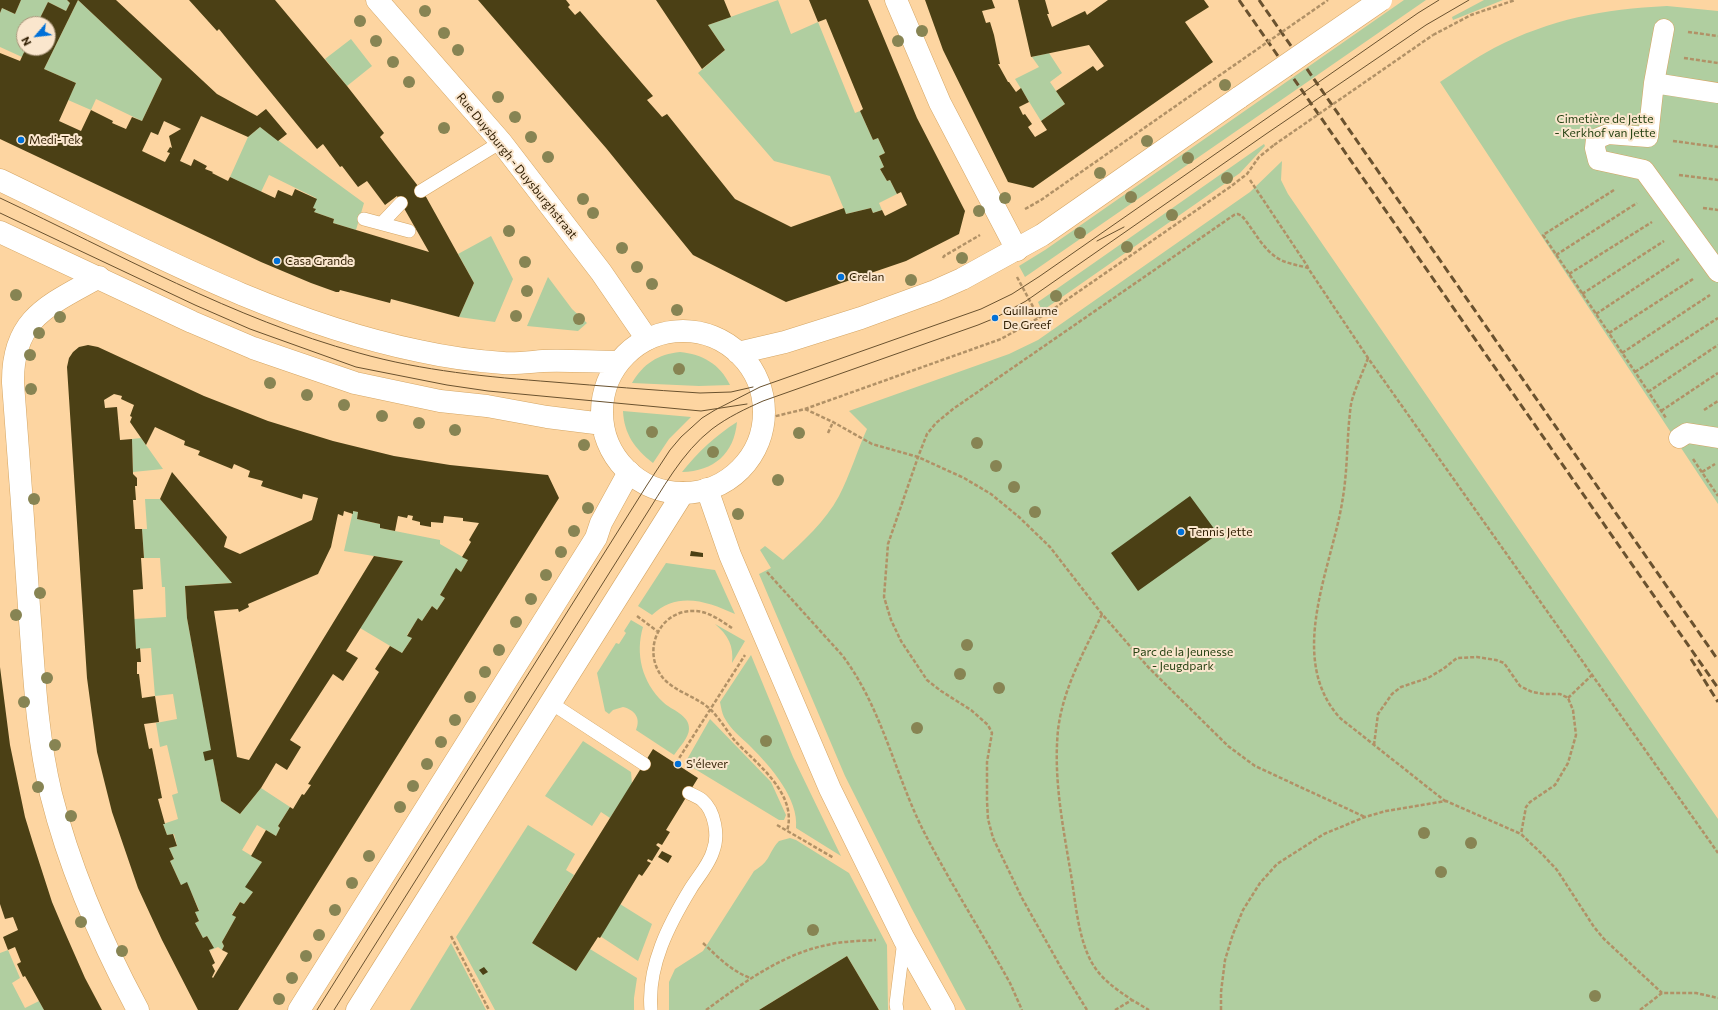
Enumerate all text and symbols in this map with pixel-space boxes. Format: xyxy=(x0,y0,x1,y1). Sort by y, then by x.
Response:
north arrow xyxy=(16,16,56,56)
text: N xyxy=(18,35,34,48)
street label: Rue Duysburgh - Duysburghstraat xyxy=(454,90,580,242)
park label: Cimetière de Jette - Kerkhof van Jette xyxy=(1555,112,1655,140)
place label: Medi-Tek xyxy=(29,133,81,147)
marker: Medi-Tek xyxy=(16,135,26,145)
place label: Casa Grande xyxy=(285,254,353,268)
marker: Casa Grande xyxy=(272,256,282,266)
place label: Crelan xyxy=(849,270,884,284)
marker: Crelan xyxy=(836,272,846,282)
place label: Guillaume De Greef xyxy=(1003,304,1057,332)
marker: Guillaume De Greef xyxy=(990,313,1000,323)
place label: Tennis Jette xyxy=(1189,525,1253,539)
marker: Tennis Jette xyxy=(1176,527,1186,537)
park label: Parc de la Jeunesse - Jeugdpark xyxy=(1133,645,1233,673)
place label: S'élever xyxy=(686,757,728,771)
marker: S'élever xyxy=(673,759,683,769)

